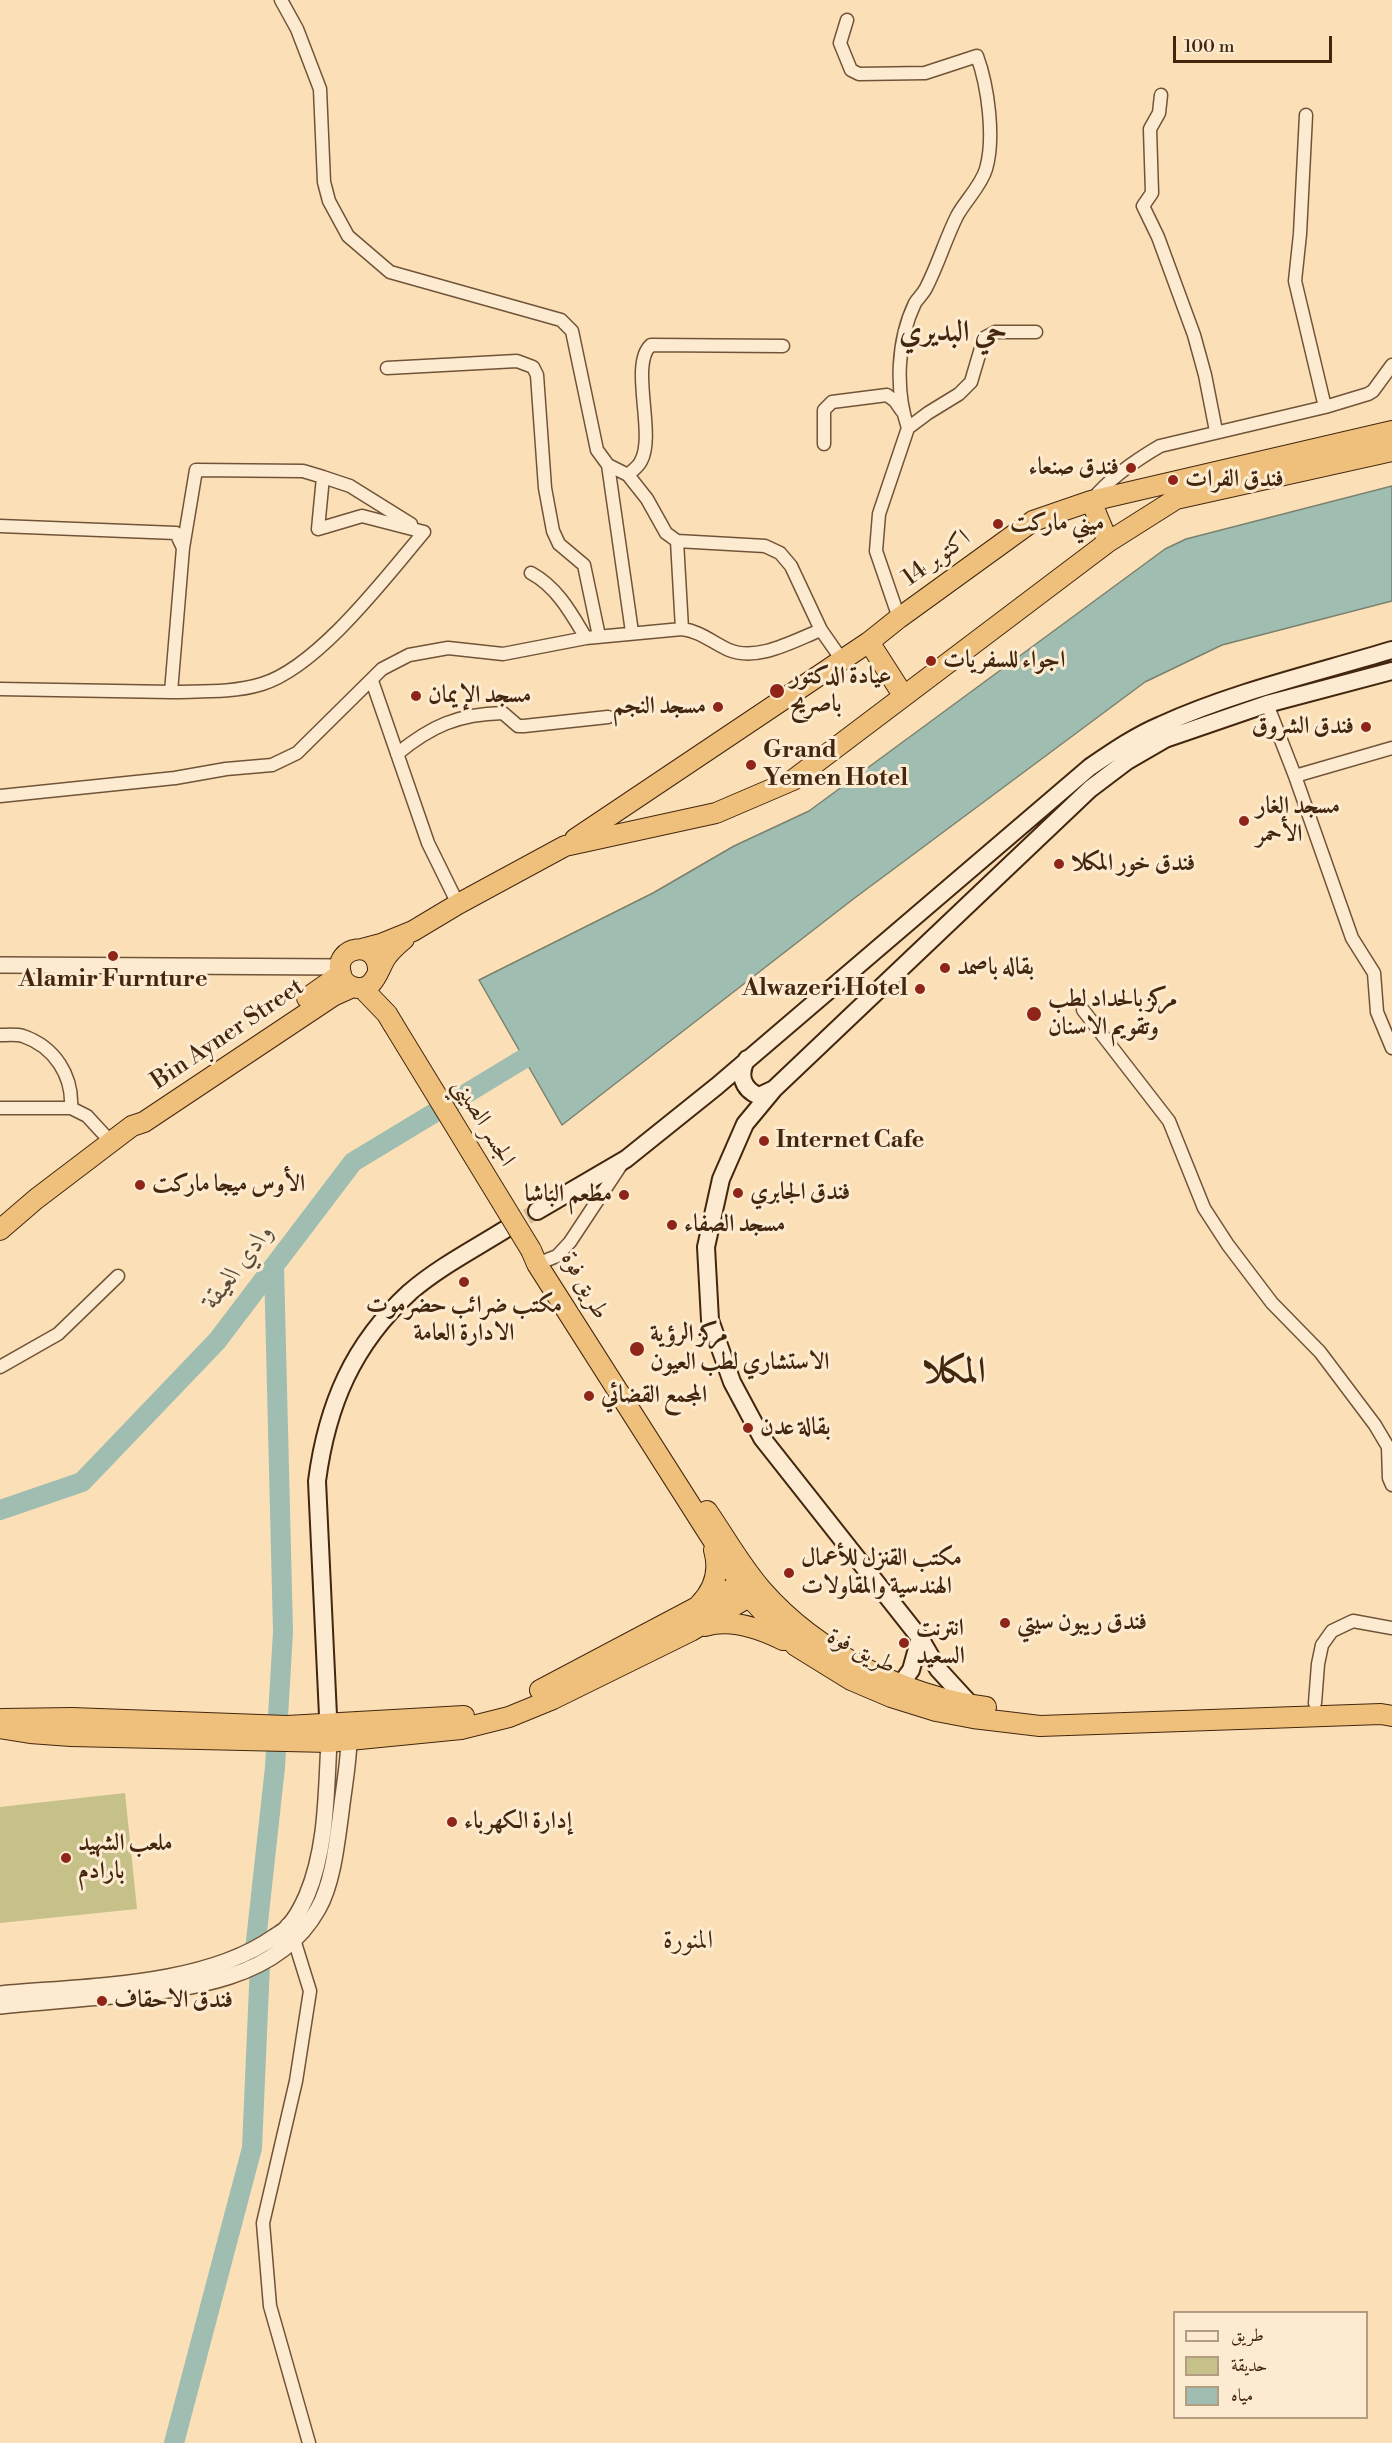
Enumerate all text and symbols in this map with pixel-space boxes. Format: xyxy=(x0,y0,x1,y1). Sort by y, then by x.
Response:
scale bar xyxy=(1176,24,1335,62)
text: 100 m xyxy=(1184,35,1235,58)
district label: حي البديري xyxy=(899,316,1007,352)
place label: فندق صنعاء xyxy=(1028,454,1119,482)
marker: فندق صنعاء xyxy=(1124,461,1138,475)
place label: فندق الفرات xyxy=(1185,466,1284,494)
marker: فندق الفرات xyxy=(1166,473,1180,487)
place label: ميني ماركت xyxy=(1010,510,1104,538)
marker: ميني ماركت xyxy=(991,517,1005,531)
street label: 14 اكتوبر xyxy=(897,525,977,593)
place label: اجواء للسفريات xyxy=(943,647,1066,675)
marker: اجواء للسفريات xyxy=(924,654,938,668)
place label: عيادة الدكتور باصريح xyxy=(790,663,891,719)
place label: مسجد الإيمان xyxy=(428,682,531,710)
marker: عيادة الدكتور باصريح xyxy=(768,682,786,700)
marker: مسجد الإيمان xyxy=(409,689,423,703)
place label: مسجد النجم xyxy=(613,693,706,721)
marker: مسجد النجم xyxy=(711,700,725,714)
place label: فندق الشروق xyxy=(1252,713,1354,741)
marker: فندق الشروق xyxy=(1359,720,1373,734)
place label: Grand Yemen Hotel xyxy=(763,737,908,793)
marker: Grand Yemen Hotel xyxy=(744,758,758,772)
place label: مسجد الغار الأحمر xyxy=(1256,793,1340,849)
marker: مسجد الغار الأحمر xyxy=(1237,814,1251,828)
place label: فندق خور المكلا xyxy=(1071,850,1195,878)
marker: فندق خور المكلا xyxy=(1052,857,1066,871)
marker: Alamir Furnture xyxy=(106,949,120,963)
place label: بقاله باصمد xyxy=(957,954,1034,982)
marker: بقاله باصمد xyxy=(938,961,952,975)
place label: Alamir Furnture xyxy=(18,966,208,994)
street label: Bin Ayner Street xyxy=(146,973,310,1097)
place label: Alwazeri Hotel xyxy=(742,975,908,1003)
marker: Alwazeri Hotel xyxy=(913,982,927,996)
place label: مركز بالحداد لطب وتقويم الاسنان xyxy=(1048,986,1177,1042)
marker: مركز بالحداد لطب وتقويم الاسنان xyxy=(1025,1005,1043,1023)
street label: الجسر الصيني xyxy=(445,1074,521,1172)
place label: Internet Cafe xyxy=(776,1127,924,1155)
marker: Internet Cafe xyxy=(757,1134,771,1148)
place label: الأوس ميجا ماركت xyxy=(152,1171,305,1199)
marker: الأوس ميجا ماركت xyxy=(133,1178,147,1192)
place label: فندق الجابري xyxy=(750,1179,850,1207)
place label: مطعم الباشا xyxy=(524,1181,612,1209)
marker: فندق الجابري xyxy=(731,1186,745,1200)
marker: مطعم الباشا xyxy=(617,1188,631,1202)
place label: مسجد الصفاء xyxy=(684,1211,785,1239)
water label: وادي العيقة xyxy=(197,1218,281,1316)
marker: مسجد الصفاء xyxy=(665,1218,679,1232)
street label: طريق فوة xyxy=(554,1247,614,1325)
marker: مكتب ضرائب حضرموت الادارة العامة xyxy=(457,1275,471,1289)
place label: مكتب ضرائب حضرموت الادارة العامة xyxy=(366,1292,562,1348)
place label: مركز الرؤية الاستشاري لطب العيون xyxy=(650,1321,829,1377)
marker: مركز الرؤية الاستشاري لطب العيون xyxy=(628,1340,646,1358)
district label: المكلا xyxy=(922,1351,986,1395)
place label: المجمع القضائي xyxy=(601,1382,707,1410)
marker: المجمع القضائي xyxy=(582,1389,596,1403)
place label: بقالة عدن xyxy=(760,1414,830,1442)
marker: بقالة عدن xyxy=(741,1421,755,1435)
place label: مكتب القنزل للأعمال الهندسية والمقاولات xyxy=(801,1545,962,1601)
marker: مكتب القنزل للأعمال الهندسية والمقاولات xyxy=(782,1566,796,1580)
place label: فندق ريبون سيتي xyxy=(1017,1609,1147,1637)
place label: انترنت السعيد xyxy=(916,1615,965,1671)
marker: فندق ريبون سيتي xyxy=(998,1616,1012,1630)
street label: طريق فوة xyxy=(822,1623,900,1681)
marker: انترنت السعيد xyxy=(897,1636,911,1650)
place label: إدارة الكهرباء xyxy=(464,1808,572,1836)
marker: إدارة الكهرباء xyxy=(445,1815,459,1829)
place label: ملعب الشهيد بارادم xyxy=(78,1830,173,1886)
marker: ملعب الشهيد بارادم xyxy=(59,1851,73,1865)
district label: المنورة xyxy=(663,1926,713,1958)
place label: فندق الاحقاف xyxy=(114,1987,233,2015)
marker: فندق الاحقاف xyxy=(95,1994,109,2008)
legend xyxy=(1173,2311,1368,2419)
text: طريق xyxy=(1231,2324,1264,2347)
text: حديقة xyxy=(1231,2354,1267,2377)
text: مياه xyxy=(1231,2384,1253,2407)

